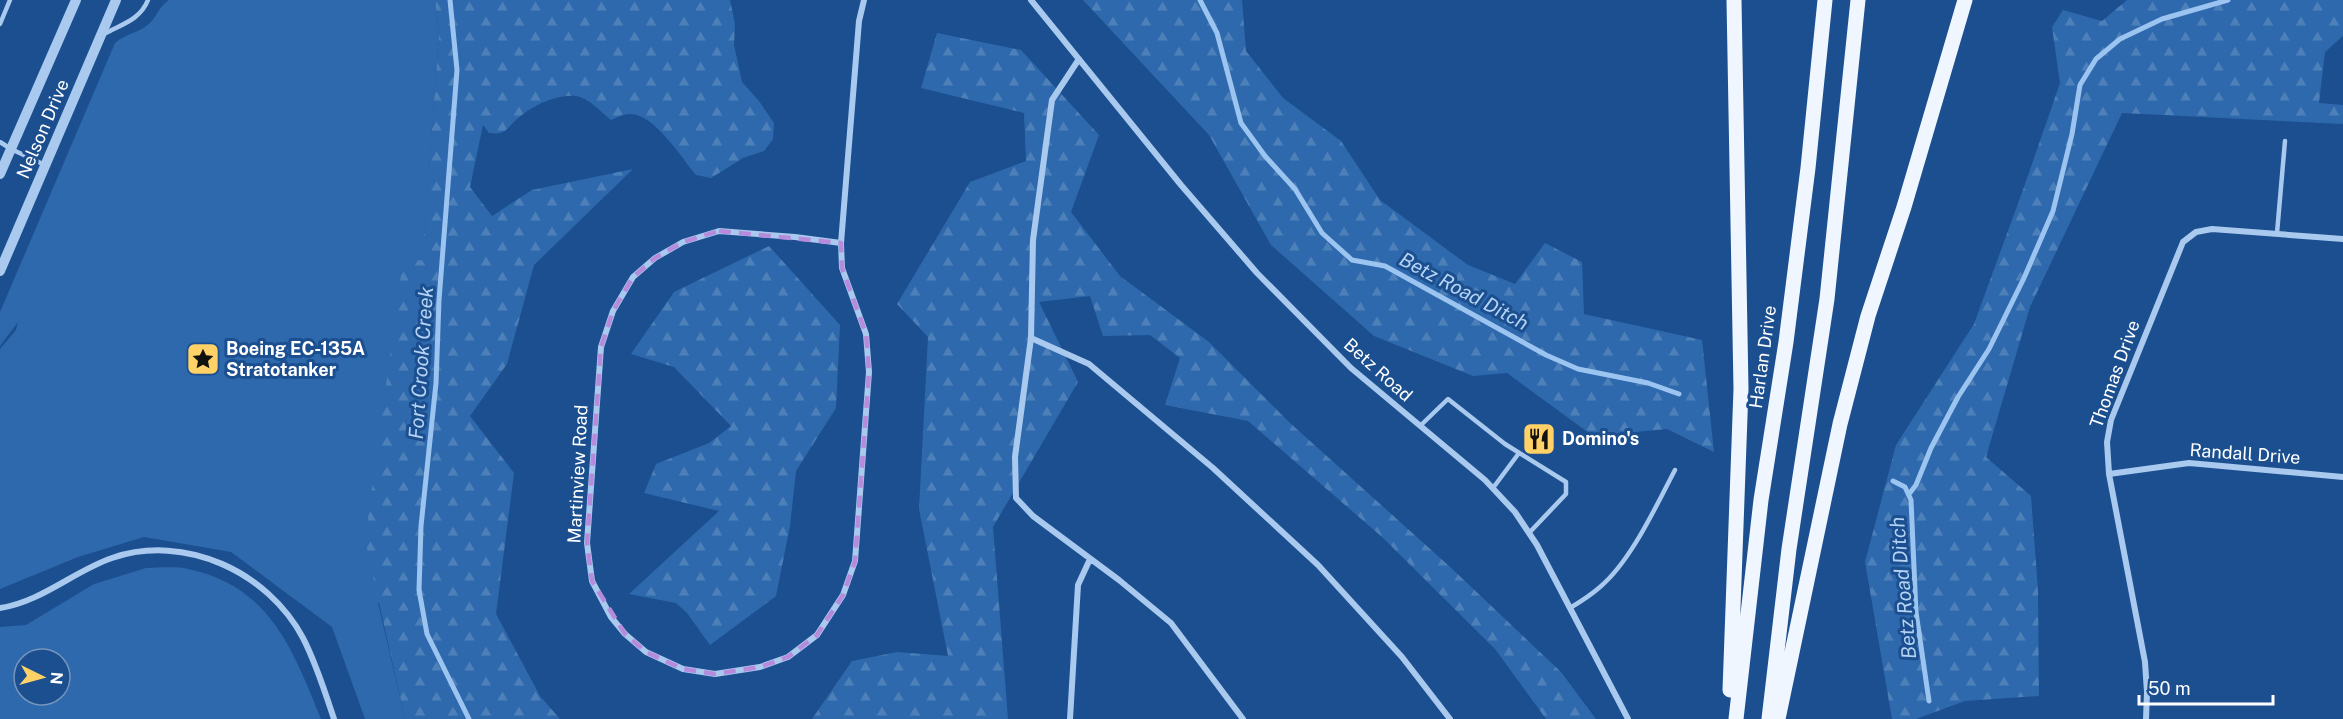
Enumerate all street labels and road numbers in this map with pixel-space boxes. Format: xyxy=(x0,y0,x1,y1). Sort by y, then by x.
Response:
street label: Nelson Drive xyxy=(12,76,73,182)
street label: Harlan Drive xyxy=(1745,304,1780,410)
street label: Thomas Drive xyxy=(2085,317,2144,431)
street label: Betz Road xyxy=(1340,334,1417,406)
street label: Martinview Road xyxy=(563,404,592,544)
street label: Randall Drive xyxy=(2189,439,2301,468)

